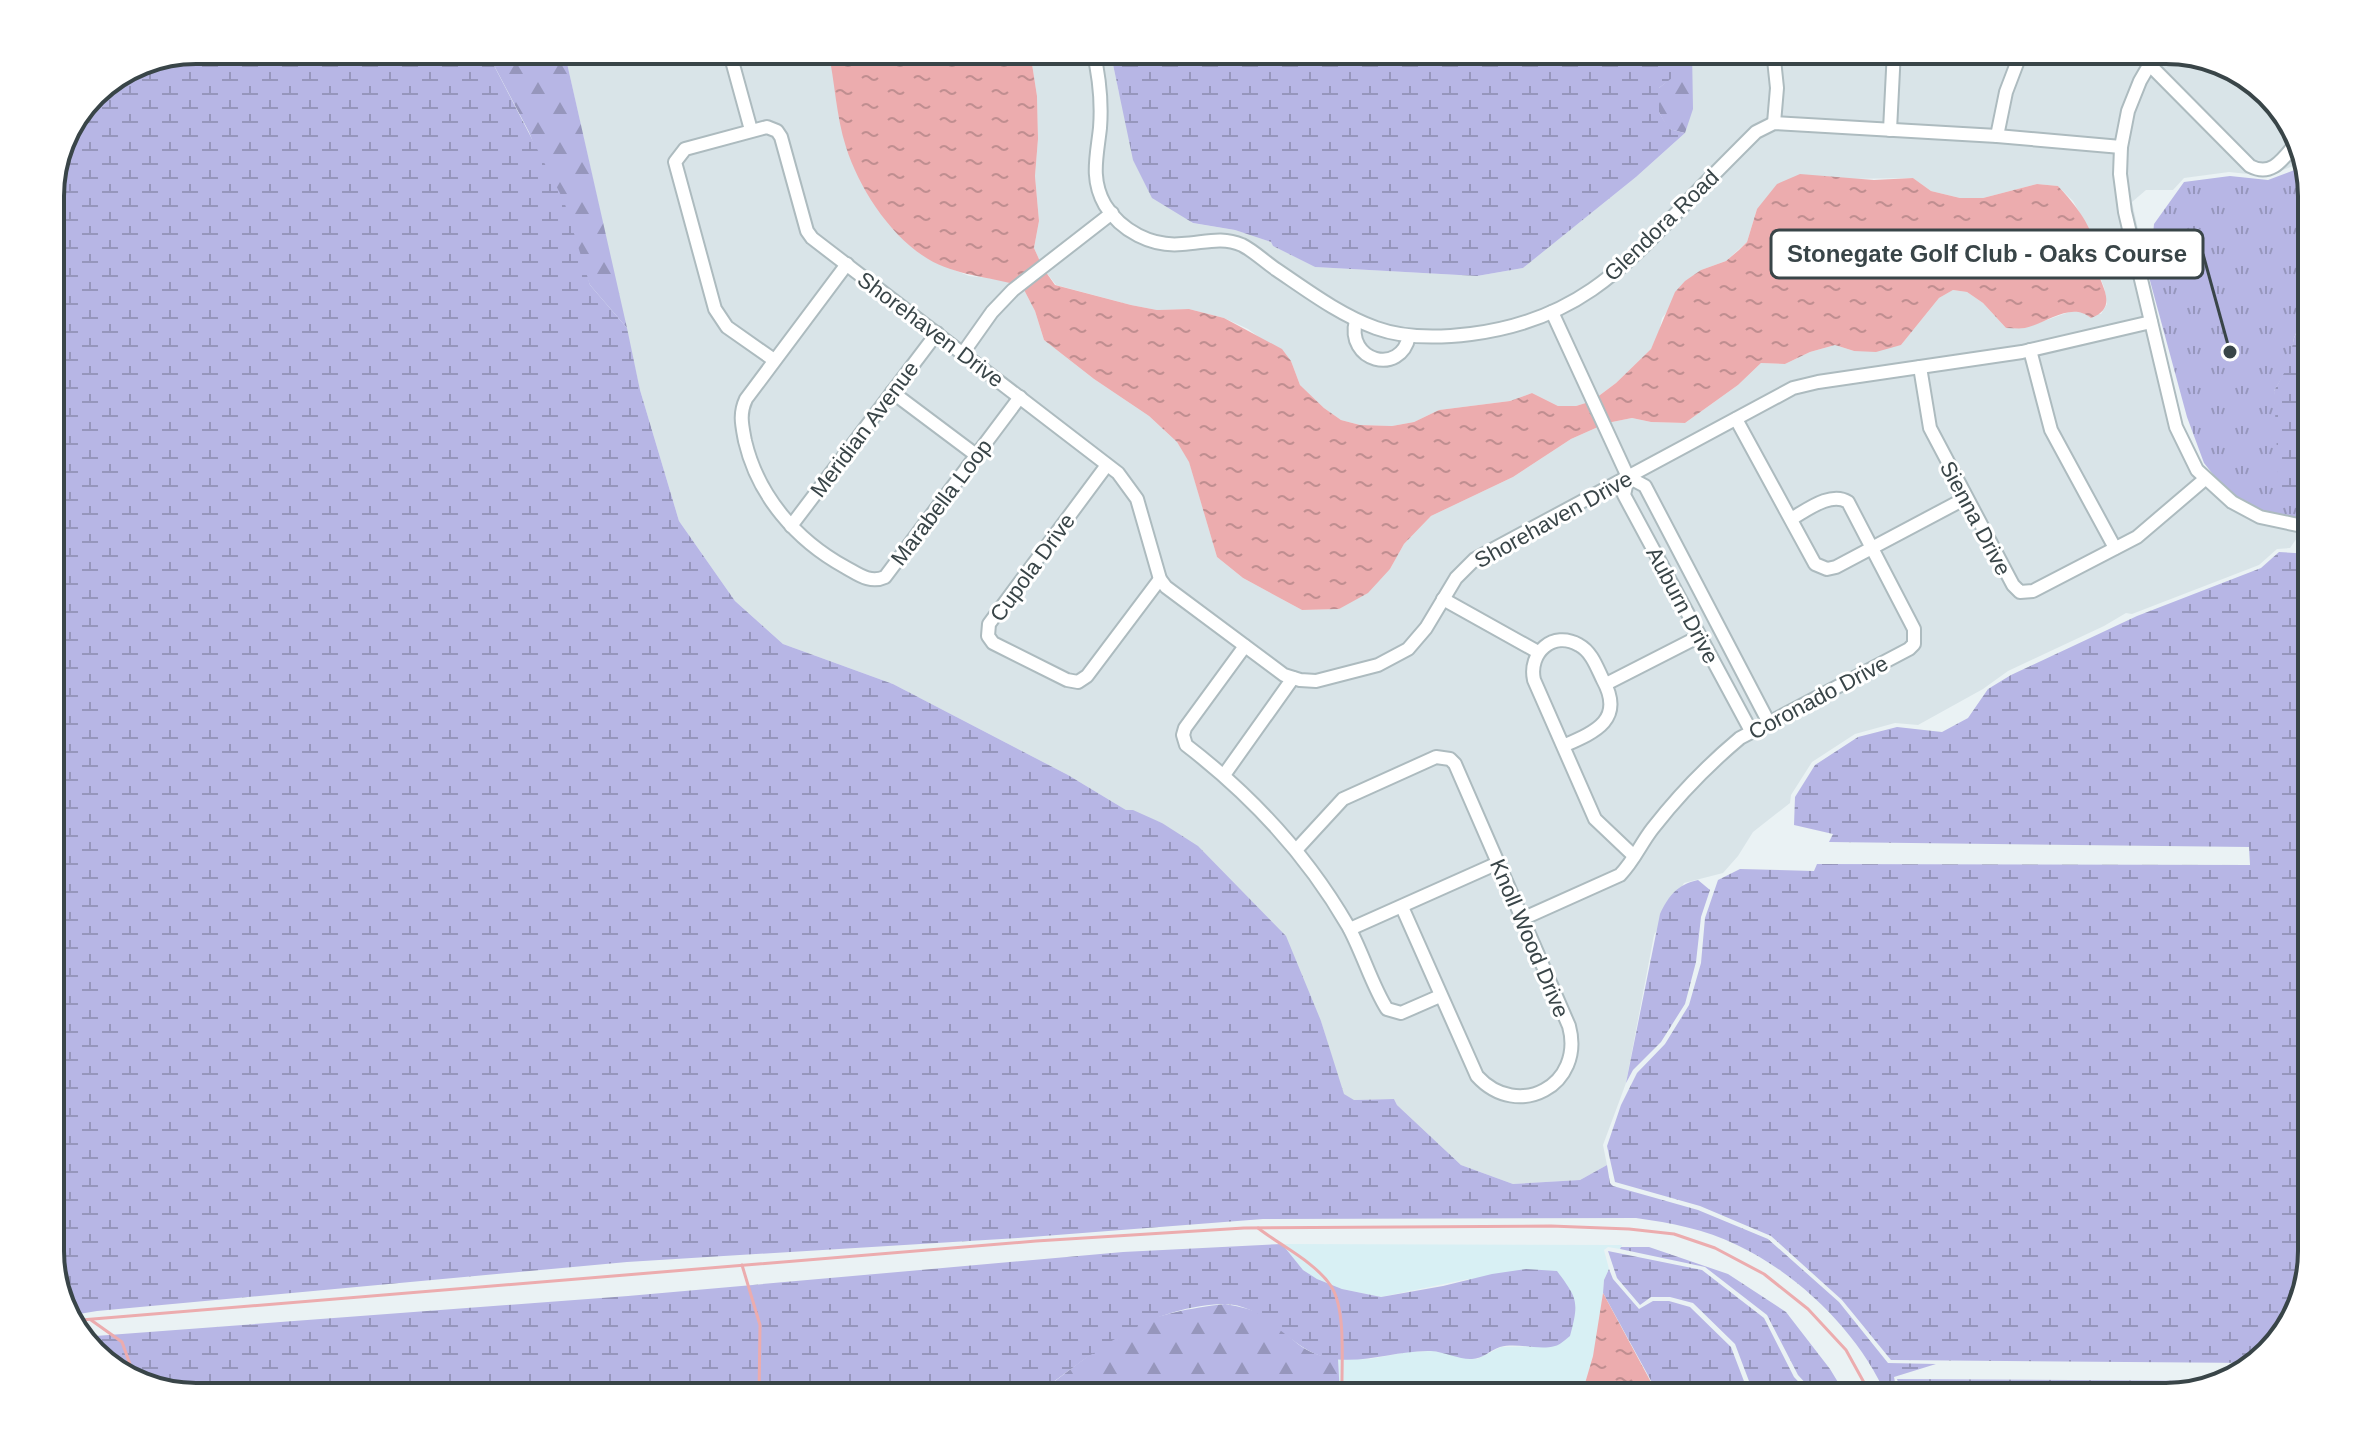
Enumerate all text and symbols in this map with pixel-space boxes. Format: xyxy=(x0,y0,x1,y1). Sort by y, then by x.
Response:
street label: Glendora Road xyxy=(1599,165,1724,286)
callout: Stonegate Golf Club - Oaks Course xyxy=(1771,230,2203,278)
text: Stonegate Golf Club - Oaks Course xyxy=(1787,240,2187,267)
street label: Shorehaven Drive xyxy=(853,266,1009,392)
street label: Meridian Avenue xyxy=(805,356,924,502)
street label: Marabella Loop xyxy=(886,434,997,570)
street label: Sienna Drive xyxy=(1935,457,2016,580)
street label: Shorehaven Drive xyxy=(1470,466,1636,573)
street label: Cupola Drive xyxy=(985,509,1080,626)
street label: Auburn Drive xyxy=(1641,543,1724,668)
street label: Coronado Drive xyxy=(1744,650,1892,745)
street label: Knoll Wood Drive xyxy=(1485,855,1574,1021)

